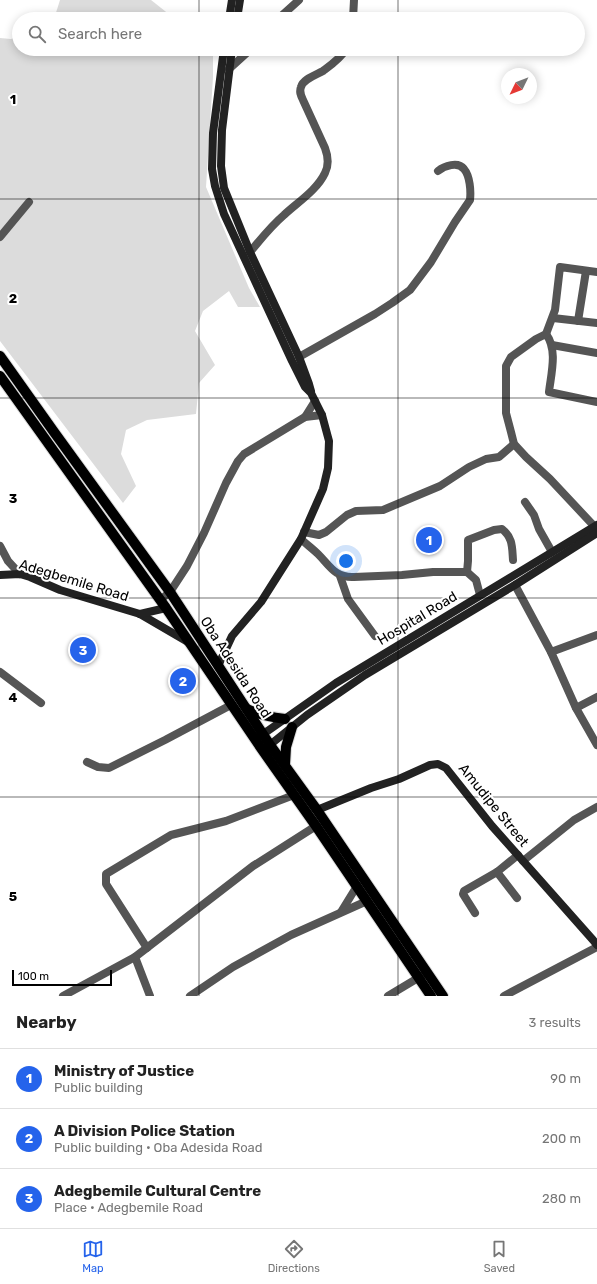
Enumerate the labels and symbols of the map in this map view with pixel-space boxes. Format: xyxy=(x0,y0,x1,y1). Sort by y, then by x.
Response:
north arrow xyxy=(501,68,537,104)
text: 1 xyxy=(10,92,16,107)
text: 2 xyxy=(9,291,17,306)
text: 3 xyxy=(9,491,18,506)
pin: 1 xyxy=(416,525,442,555)
your location xyxy=(336,551,356,571)
street label: Adegbemile Road xyxy=(17,556,131,605)
street label: Hospital Road xyxy=(374,588,460,649)
street label: Oba Adesida Road xyxy=(197,613,275,721)
pin: 3 xyxy=(70,635,96,665)
pin: 2 xyxy=(170,666,196,696)
text: 4 xyxy=(9,690,18,705)
street label: Amudipe Street xyxy=(455,760,533,851)
text: 5 xyxy=(9,889,17,904)
scale bar xyxy=(12,968,112,987)

